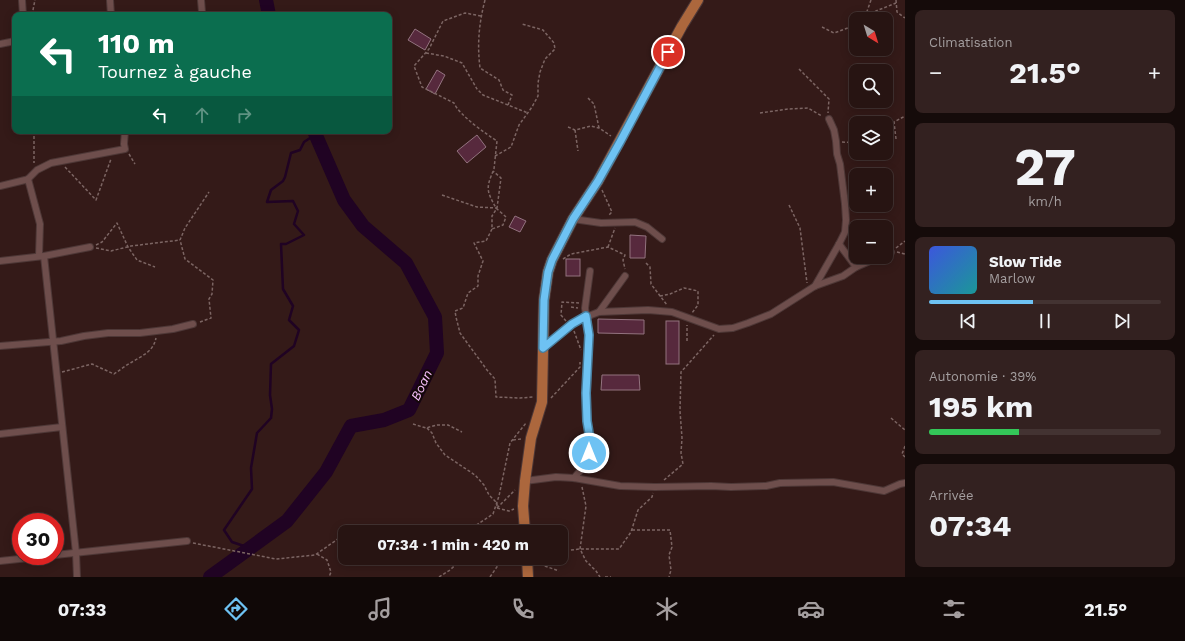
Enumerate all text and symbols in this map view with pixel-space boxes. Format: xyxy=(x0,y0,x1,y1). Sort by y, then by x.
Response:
north arrow xyxy=(849,12,893,56)
map controls xyxy=(849,12,893,264)
text: 110 m xyxy=(98,27,175,60)
icon: left xyxy=(32,28,84,80)
pin xyxy=(651,35,685,69)
text: Climatisation xyxy=(929,35,1012,50)
icon: arrive xyxy=(657,41,679,63)
text: 21.5° xyxy=(1009,55,1081,90)
text: − xyxy=(929,60,942,85)
text: + xyxy=(1148,60,1161,85)
text: Tournez à gauche xyxy=(98,61,252,82)
button: search xyxy=(849,64,893,108)
icon: left xyxy=(149,104,171,126)
icon: ahead xyxy=(191,104,213,126)
icon: right xyxy=(233,104,255,126)
button: layers xyxy=(849,116,893,160)
text: 27 xyxy=(1014,137,1076,198)
button: + xyxy=(849,168,893,212)
text: km/h xyxy=(1028,194,1062,209)
button: − xyxy=(849,220,893,264)
text: Slow Tide xyxy=(989,253,1062,271)
text: Marlow xyxy=(989,271,1035,286)
icon: previous xyxy=(957,310,979,332)
icon: pause xyxy=(1034,310,1056,332)
icon: next xyxy=(1111,310,1133,332)
water label: Boan xyxy=(408,367,435,403)
text: Autonomie · 39% xyxy=(929,369,1036,384)
text: 195 km xyxy=(929,389,1033,424)
position arrow xyxy=(568,432,610,474)
text: Arrivée xyxy=(929,488,973,503)
text: 07:34 xyxy=(929,508,1011,543)
speed limit sign: 30 xyxy=(12,513,64,565)
text: 07:34 · 1 min · 420 m xyxy=(377,536,529,554)
icon: directions xyxy=(222,595,250,623)
icon: music xyxy=(366,595,394,623)
icon: phone xyxy=(509,595,537,623)
icon: climate xyxy=(653,595,681,623)
icon: car xyxy=(797,595,825,623)
icon: filters xyxy=(940,595,968,623)
text: 07:33 xyxy=(58,599,106,620)
text: 21.5° xyxy=(1084,599,1127,620)

